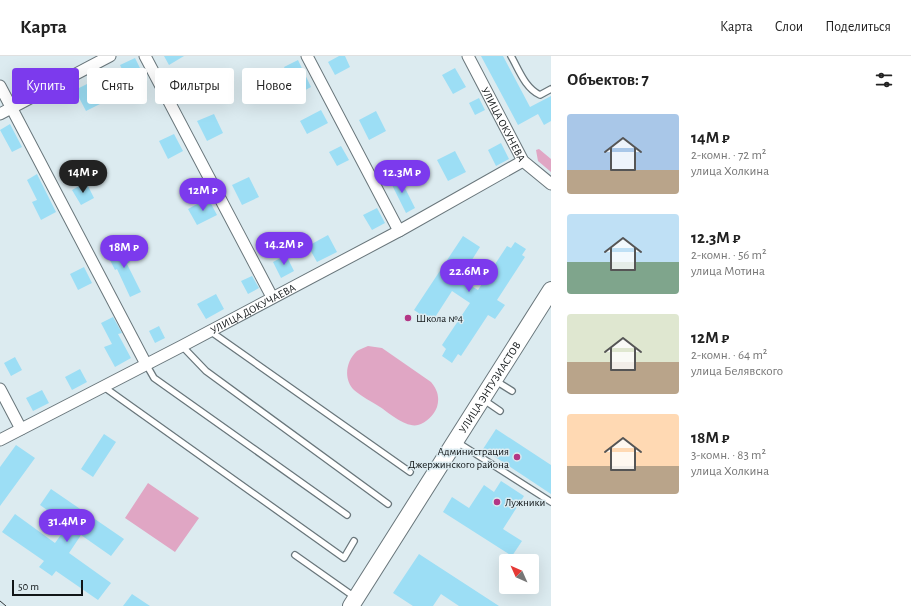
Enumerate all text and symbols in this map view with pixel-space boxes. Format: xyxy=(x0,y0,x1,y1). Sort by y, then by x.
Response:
text: Карта xyxy=(20,18,67,37)
text: Карта xyxy=(720,20,753,34)
text: Слои xyxy=(775,20,803,34)
text: Поделиться xyxy=(825,20,891,34)
chip: Купить xyxy=(12,68,79,104)
chip: Снять xyxy=(87,68,147,104)
chip: Фильтры xyxy=(155,68,234,104)
chip: Новое xyxy=(242,68,306,104)
icon: filters xyxy=(873,69,895,91)
text: Объектов: 7 xyxy=(567,71,649,88)
street label: УЛИЦА ОКУНЕВА xyxy=(480,85,528,164)
text: 14M ₽ xyxy=(691,129,730,146)
icon: home xyxy=(599,130,647,178)
text: 2-комн. · 72 m² xyxy=(691,149,766,162)
pin: 14M ₽ xyxy=(55,160,111,194)
pin: 12.3M ₽ xyxy=(365,160,439,194)
text: улица Холкина xyxy=(691,165,769,178)
text: 14M ₽ xyxy=(68,166,98,179)
text: 12.3M ₽ xyxy=(383,166,421,179)
pin: 12M ₽ xyxy=(175,178,231,212)
text: 12M ₽ xyxy=(188,184,218,197)
text: 12.3M ₽ xyxy=(691,229,740,246)
icon: home xyxy=(599,230,647,278)
pin: 14.2M ₽ xyxy=(247,232,321,266)
pin: 18M ₽ xyxy=(96,235,152,269)
text: 14.2M ₽ xyxy=(265,238,303,251)
text: 18M ₽ xyxy=(109,241,139,254)
text: 2-комн. · 56 m² xyxy=(691,249,767,262)
pin: 22.6M ₽ xyxy=(432,259,506,293)
text: 22.6M ₽ xyxy=(449,265,489,278)
text: улица Мотина xyxy=(691,265,765,278)
street label: УЛИЦА ДОКУЧАЕВА xyxy=(208,281,298,335)
marker: Школа №4 xyxy=(403,313,413,323)
place label: Школа №4 xyxy=(416,313,463,324)
text: 12M ₽ xyxy=(691,329,729,346)
icon: home xyxy=(599,330,647,378)
street label: УЛИЦА ЭНТУЗИАСТОВ xyxy=(457,340,522,435)
text: 2-комн. · 64 m² xyxy=(691,349,767,362)
text: улица Белявского xyxy=(691,365,783,378)
text: 18M ₽ xyxy=(691,429,730,446)
icon: home xyxy=(599,430,647,478)
place label: Администрация Джержинского района xyxy=(408,446,509,470)
text: 3-комн. · 83 m² xyxy=(691,449,766,462)
marker: Администрация Джержинского района xyxy=(512,452,522,462)
text: улица Холкина xyxy=(691,465,769,478)
marker: Лужники xyxy=(492,497,502,507)
place label: Лужники xyxy=(505,497,545,508)
pin: 31.4M ₽ xyxy=(30,509,104,543)
text: 31.4M ₽ xyxy=(48,515,86,528)
north arrow xyxy=(499,554,539,594)
map controls xyxy=(499,554,539,594)
scale bar xyxy=(12,578,83,597)
text: 50 m xyxy=(18,581,39,592)

